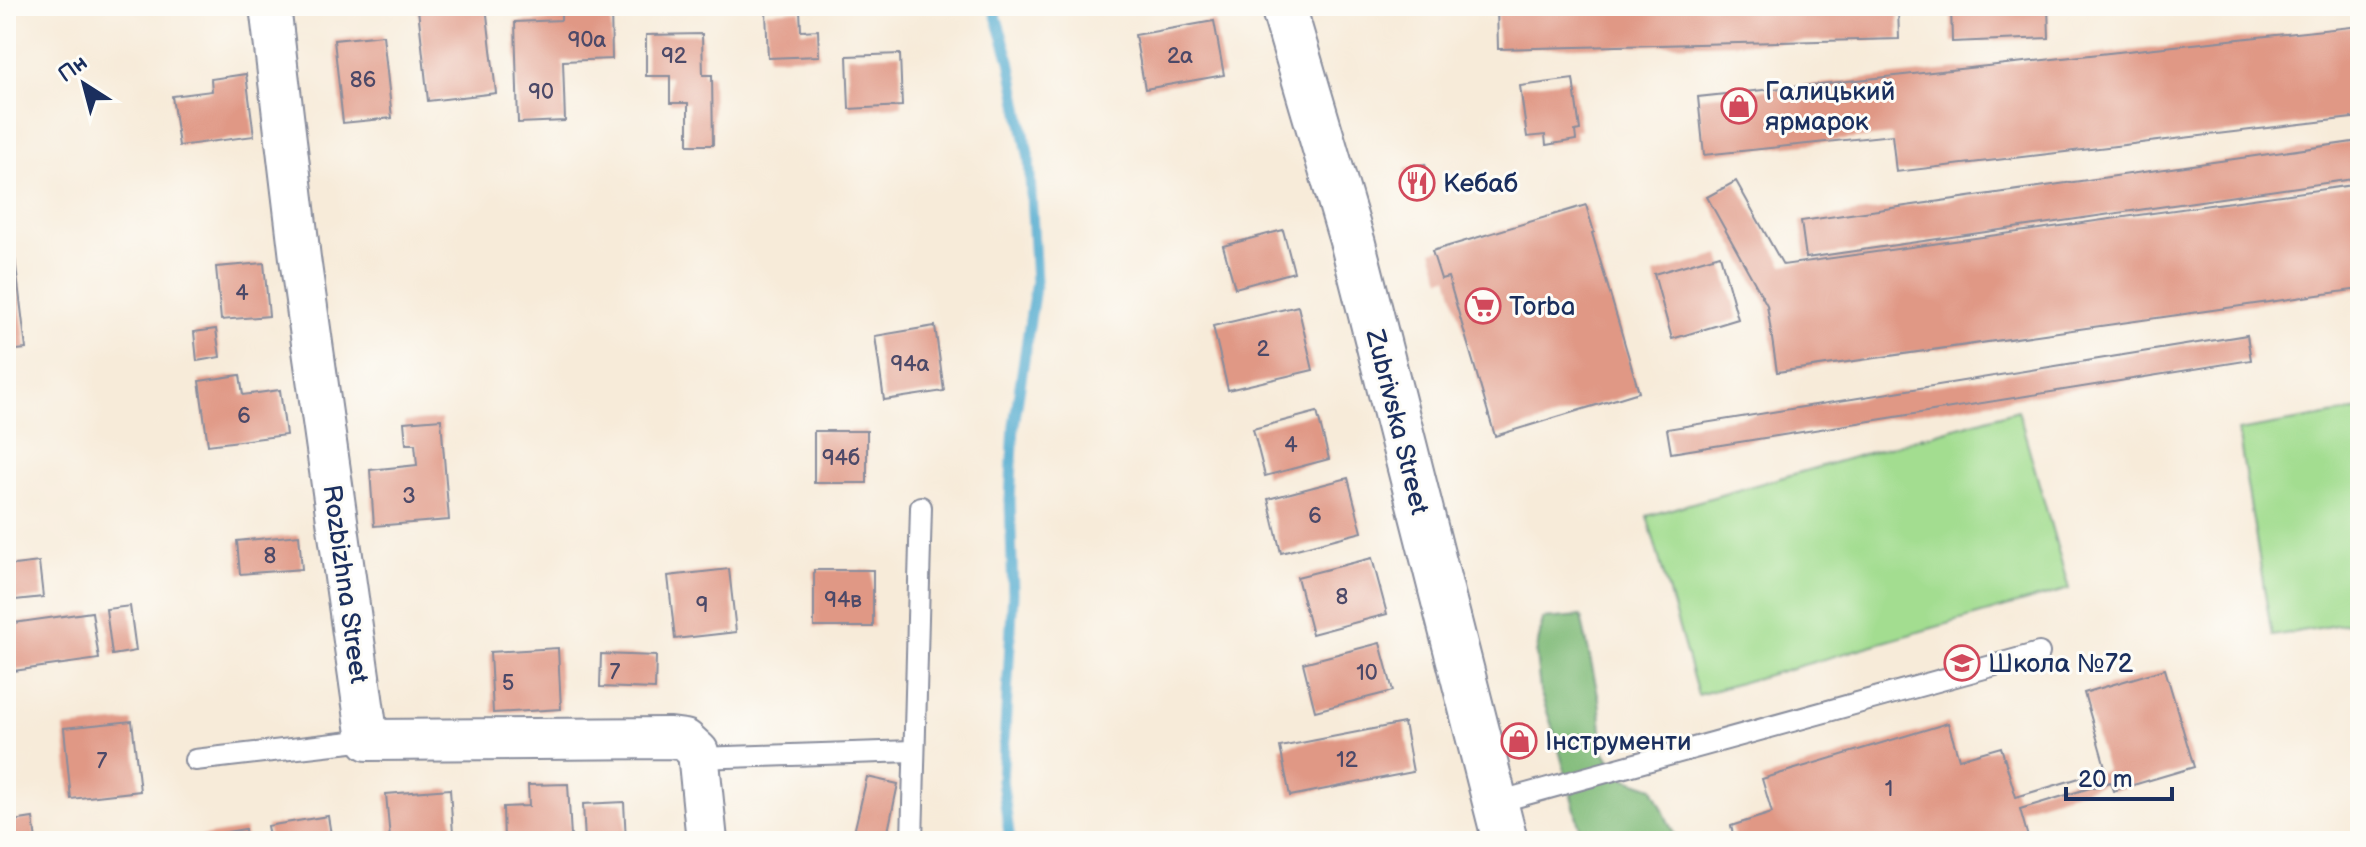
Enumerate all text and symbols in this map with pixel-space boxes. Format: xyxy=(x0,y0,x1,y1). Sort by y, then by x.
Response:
house number: 90а xyxy=(568,27,606,54)
house number: 92 xyxy=(661,43,687,70)
house number: 2а xyxy=(1167,43,1193,70)
north arrow xyxy=(44,44,124,124)
text: Пн xyxy=(53,49,93,89)
house number: 86 xyxy=(350,67,376,94)
place label: Галицький ярмарок xyxy=(1765,77,1895,138)
house number: 90 xyxy=(528,79,554,106)
shop icon: Галицький ярмарок xyxy=(1720,87,1758,125)
restaurant icon: Кебаб xyxy=(1398,164,1436,202)
place label: Кебаб xyxy=(1443,169,1518,200)
house number: 4 xyxy=(235,280,249,307)
supermarket icon: Torba xyxy=(1464,287,1502,325)
place label: Torba xyxy=(1509,292,1575,323)
street label: Zubrivska Street xyxy=(1358,326,1434,518)
house number: 2 xyxy=(1257,336,1270,363)
house number: 94а xyxy=(890,351,930,378)
house number: 6 xyxy=(237,403,251,430)
house number: 4 xyxy=(1284,432,1298,459)
house number: 94б xyxy=(822,445,860,472)
street label: Rozbizhna Street xyxy=(315,483,374,686)
house number: 3 xyxy=(402,483,416,510)
house number: 6 xyxy=(1308,503,1322,530)
house number: 8 xyxy=(264,543,276,570)
house number: 8 xyxy=(1336,584,1348,611)
house number: 94в xyxy=(824,587,862,614)
house number: 9 xyxy=(696,592,708,619)
school or university icon: Школа №72 xyxy=(1943,644,1981,682)
place label: Школа №72 xyxy=(1988,649,2134,680)
house number: 7 xyxy=(610,659,621,686)
house number: 10 xyxy=(1356,660,1378,687)
house number: 5 xyxy=(502,670,514,697)
shop icon: Інструменти xyxy=(1500,722,1538,760)
place label: Інструменти xyxy=(1545,727,1692,758)
house number: 12 xyxy=(1336,747,1358,774)
house number: 7 xyxy=(97,748,108,775)
scale bar xyxy=(2066,751,2172,801)
text: 20 m xyxy=(2078,765,2133,794)
house number: 1 xyxy=(1885,776,1893,803)

